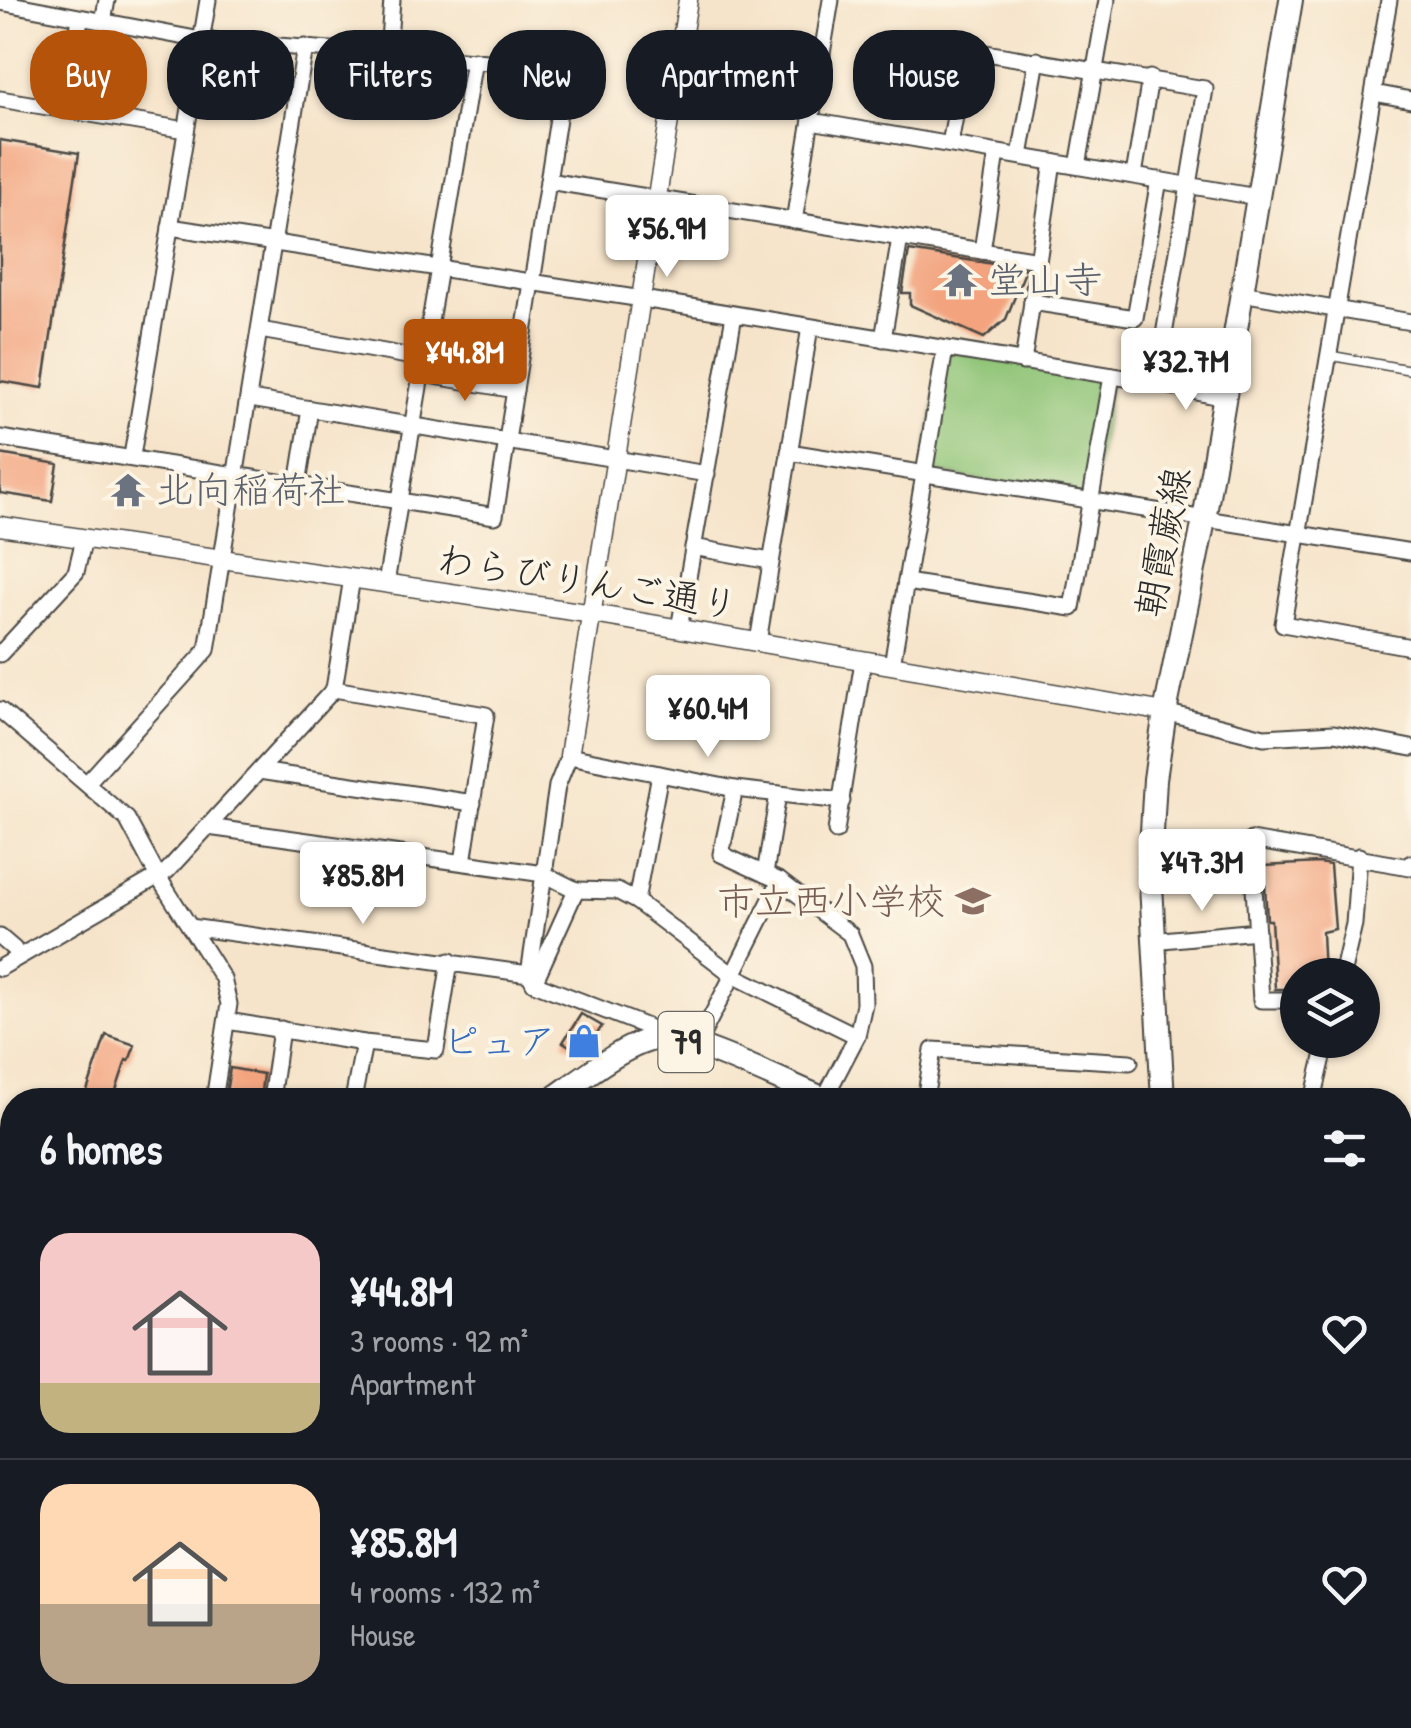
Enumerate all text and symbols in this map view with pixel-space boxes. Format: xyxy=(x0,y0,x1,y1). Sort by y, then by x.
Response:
chip: Buy xyxy=(30,30,147,120)
chip: Rent xyxy=(167,30,294,120)
chip: Filters xyxy=(314,30,467,120)
chip: New xyxy=(487,30,606,120)
chip: Apartment xyxy=(626,30,833,120)
chip: House xyxy=(853,30,995,120)
pin: ¥56.9M xyxy=(586,195,748,280)
text: ¥56.9M xyxy=(628,206,706,249)
place label: 堂山寺 xyxy=(988,253,1102,305)
temple icon: 堂山寺 xyxy=(941,261,979,299)
pin: ¥44.8M xyxy=(384,319,546,404)
pin: ¥32.7M xyxy=(1105,328,1267,413)
text: ¥44.8M xyxy=(426,330,504,373)
text: ¥32.7M xyxy=(1143,339,1229,382)
street label: 朝霞蕨線 xyxy=(1122,462,1202,621)
place label: 北向稲荷社 xyxy=(156,463,346,515)
temple icon: 北向稲荷社 xyxy=(109,471,147,509)
street label: わらびりんご通り xyxy=(434,532,742,630)
pin: ¥60.4M xyxy=(627,675,789,760)
text: ¥60.4M xyxy=(668,686,748,729)
pin: ¥47.3M xyxy=(1121,829,1283,914)
text: ¥47.3M xyxy=(1161,840,1243,883)
pin: ¥85.8M xyxy=(282,842,444,927)
text: ¥85.8M xyxy=(322,853,404,896)
place label: 市立西小学校 xyxy=(717,874,945,926)
school or university icon: 市立西小学校 xyxy=(954,882,992,920)
map controls xyxy=(1280,958,1380,1058)
button: layers xyxy=(1280,958,1380,1058)
road number: 79 xyxy=(658,1012,714,1072)
place label: ピュア xyxy=(442,1014,556,1066)
shop icon: ピュア xyxy=(565,1022,603,1060)
text: 6 homes xyxy=(40,1120,162,1177)
icon: filters xyxy=(1317,1121,1372,1176)
text: ¥44.8M xyxy=(350,1262,453,1319)
icon: home xyxy=(120,1273,240,1393)
icon: heart xyxy=(1317,1306,1372,1361)
text: 3 rooms · 92 m² xyxy=(350,1319,528,1362)
text: Apartment xyxy=(350,1362,475,1405)
text: ¥85.8M xyxy=(350,1513,458,1570)
icon: home xyxy=(120,1524,240,1644)
icon: heart xyxy=(1317,1557,1372,1612)
text: 4 rooms · 132 m² xyxy=(350,1570,540,1613)
text: House xyxy=(350,1613,416,1656)

